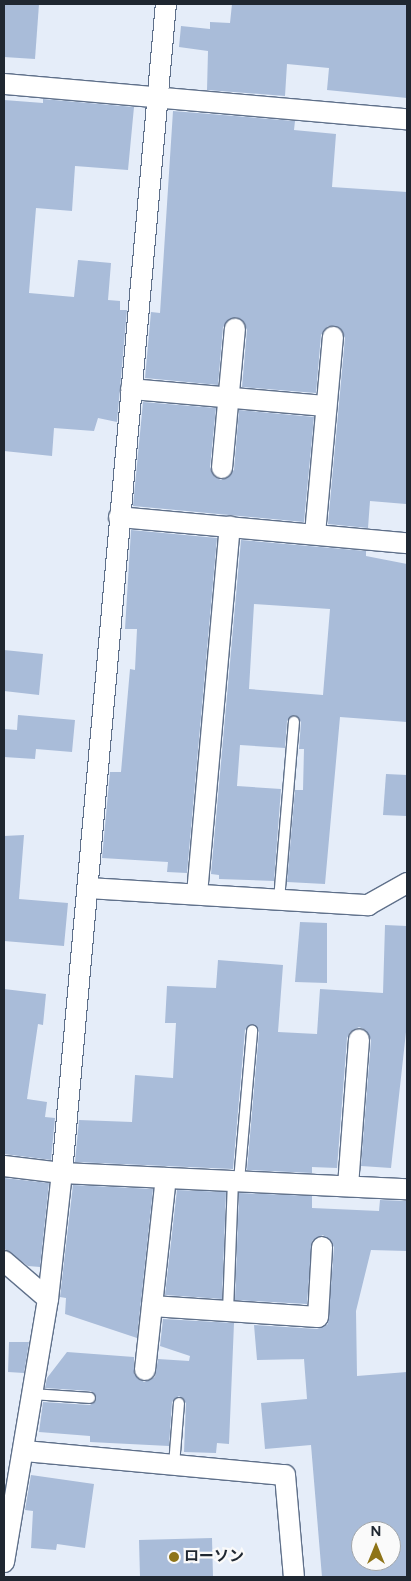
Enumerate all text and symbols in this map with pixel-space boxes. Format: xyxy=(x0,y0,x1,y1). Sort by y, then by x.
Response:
north arrow xyxy=(351,1521,401,1571)
text: N xyxy=(371,1523,381,1540)
place label: ローソン xyxy=(184,1548,244,1566)
marker: ローソン xyxy=(168,1551,180,1563)

